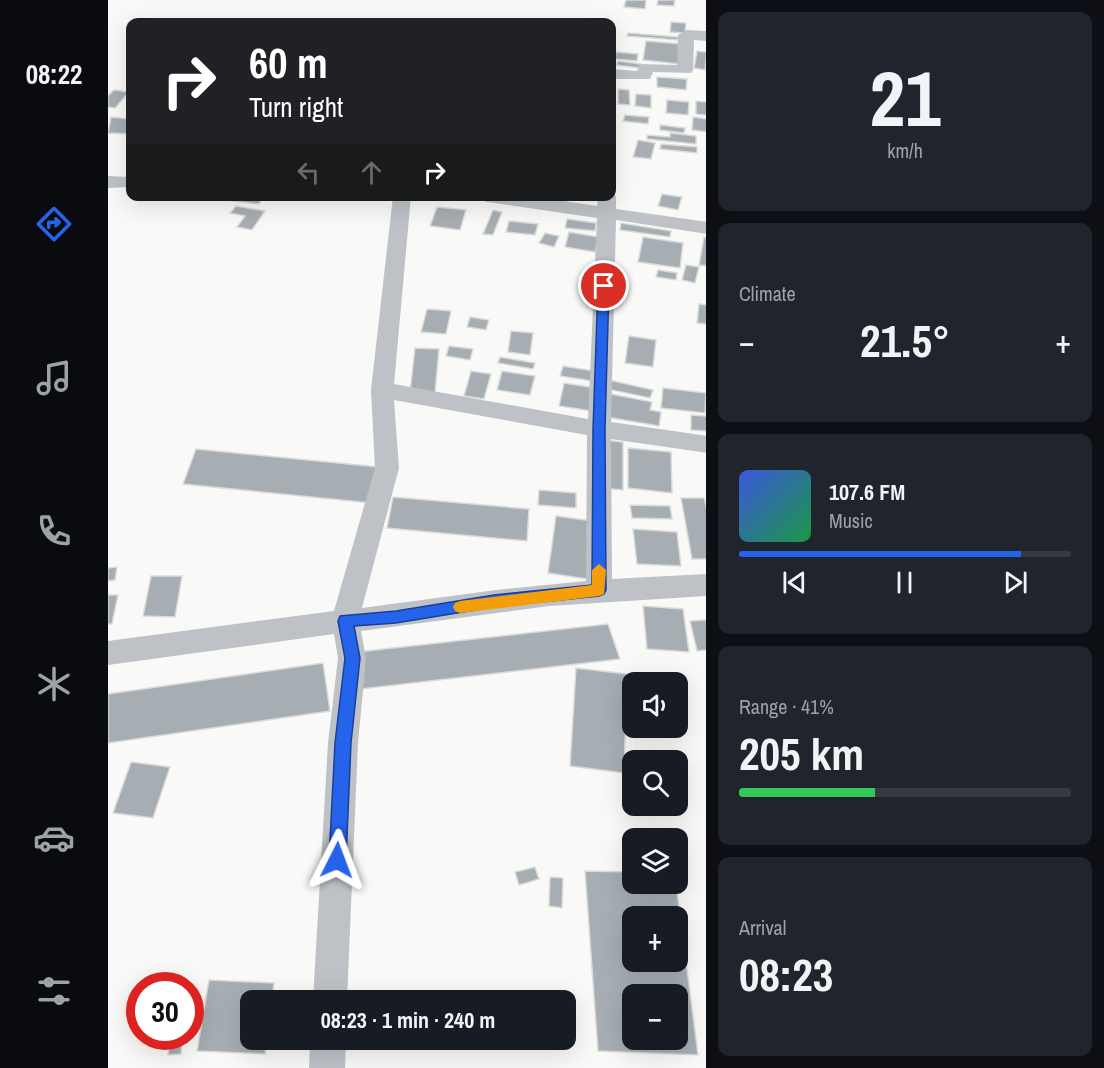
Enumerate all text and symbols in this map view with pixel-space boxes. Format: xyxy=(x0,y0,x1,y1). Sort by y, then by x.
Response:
text: 60 m xyxy=(249,35,328,91)
icon: right xyxy=(150,42,228,120)
text: 21 xyxy=(869,45,941,150)
text: 08:22 xyxy=(26,56,82,92)
text: Turn right xyxy=(249,89,343,125)
text: km/h xyxy=(887,137,923,164)
icon: left xyxy=(292,156,325,189)
icon: ahead xyxy=(355,156,388,189)
icon: right xyxy=(418,156,451,189)
icon: directions xyxy=(33,203,75,245)
pin xyxy=(578,260,629,311)
icon: arrive xyxy=(587,269,620,302)
text: Climate xyxy=(739,280,796,307)
text: 21.5° xyxy=(860,310,950,371)
text: − xyxy=(739,319,755,363)
text: + xyxy=(1055,319,1071,363)
icon: music xyxy=(33,357,75,399)
text: 107.6 FM xyxy=(829,477,905,507)
text: Music xyxy=(829,507,873,534)
icon: phone xyxy=(33,510,75,552)
icon: previous xyxy=(778,566,811,599)
icon: pause xyxy=(888,566,921,599)
icon: next xyxy=(999,566,1032,599)
icon: climate xyxy=(33,663,75,705)
map controls xyxy=(622,672,688,1050)
button: sound xyxy=(622,672,688,738)
text: Range · 41% xyxy=(739,693,834,720)
text: 205 km xyxy=(739,723,864,784)
button: search xyxy=(622,750,688,816)
icon: car xyxy=(33,817,75,859)
position arrow xyxy=(305,828,369,892)
button: layers xyxy=(622,828,688,894)
button: + xyxy=(622,906,688,972)
text: Arrival xyxy=(739,914,786,941)
text: 08:23 xyxy=(739,944,833,1005)
icon: filters xyxy=(33,970,75,1012)
speed limit sign: 30 xyxy=(126,972,204,1050)
button: − xyxy=(622,984,688,1050)
text: 08:23 · 1 min · 240 m xyxy=(321,1005,495,1035)

